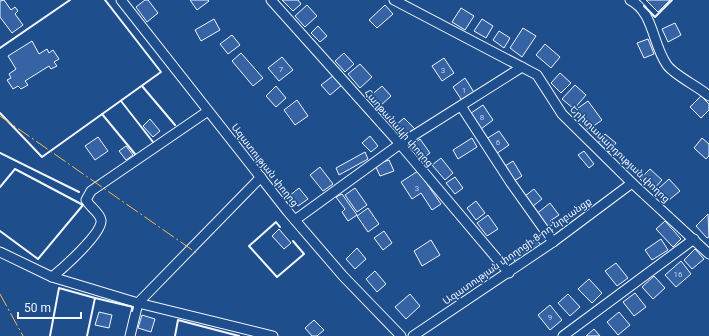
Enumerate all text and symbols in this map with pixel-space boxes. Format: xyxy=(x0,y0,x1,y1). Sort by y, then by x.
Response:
house number: 7 xyxy=(279,65,284,74)
house number: 3 xyxy=(441,66,445,75)
house number: 1 xyxy=(462,86,466,95)
street label: Հաղթանակի փողոց xyxy=(362,87,436,169)
street label: Երիտասարդության փողոց xyxy=(568,104,672,204)
house number: 8 xyxy=(480,113,485,122)
street label: Ազատության փողոց xyxy=(229,121,301,209)
house number: 6 xyxy=(496,138,501,147)
house number: 3 xyxy=(415,184,419,193)
street label: Ազատության փողոցի 8-րդ նրբանցք xyxy=(441,195,593,307)
house number: 16 xyxy=(674,270,683,279)
scale bar xyxy=(18,294,81,320)
text: 50 m xyxy=(24,301,51,315)
house number: 9 xyxy=(548,313,552,322)

